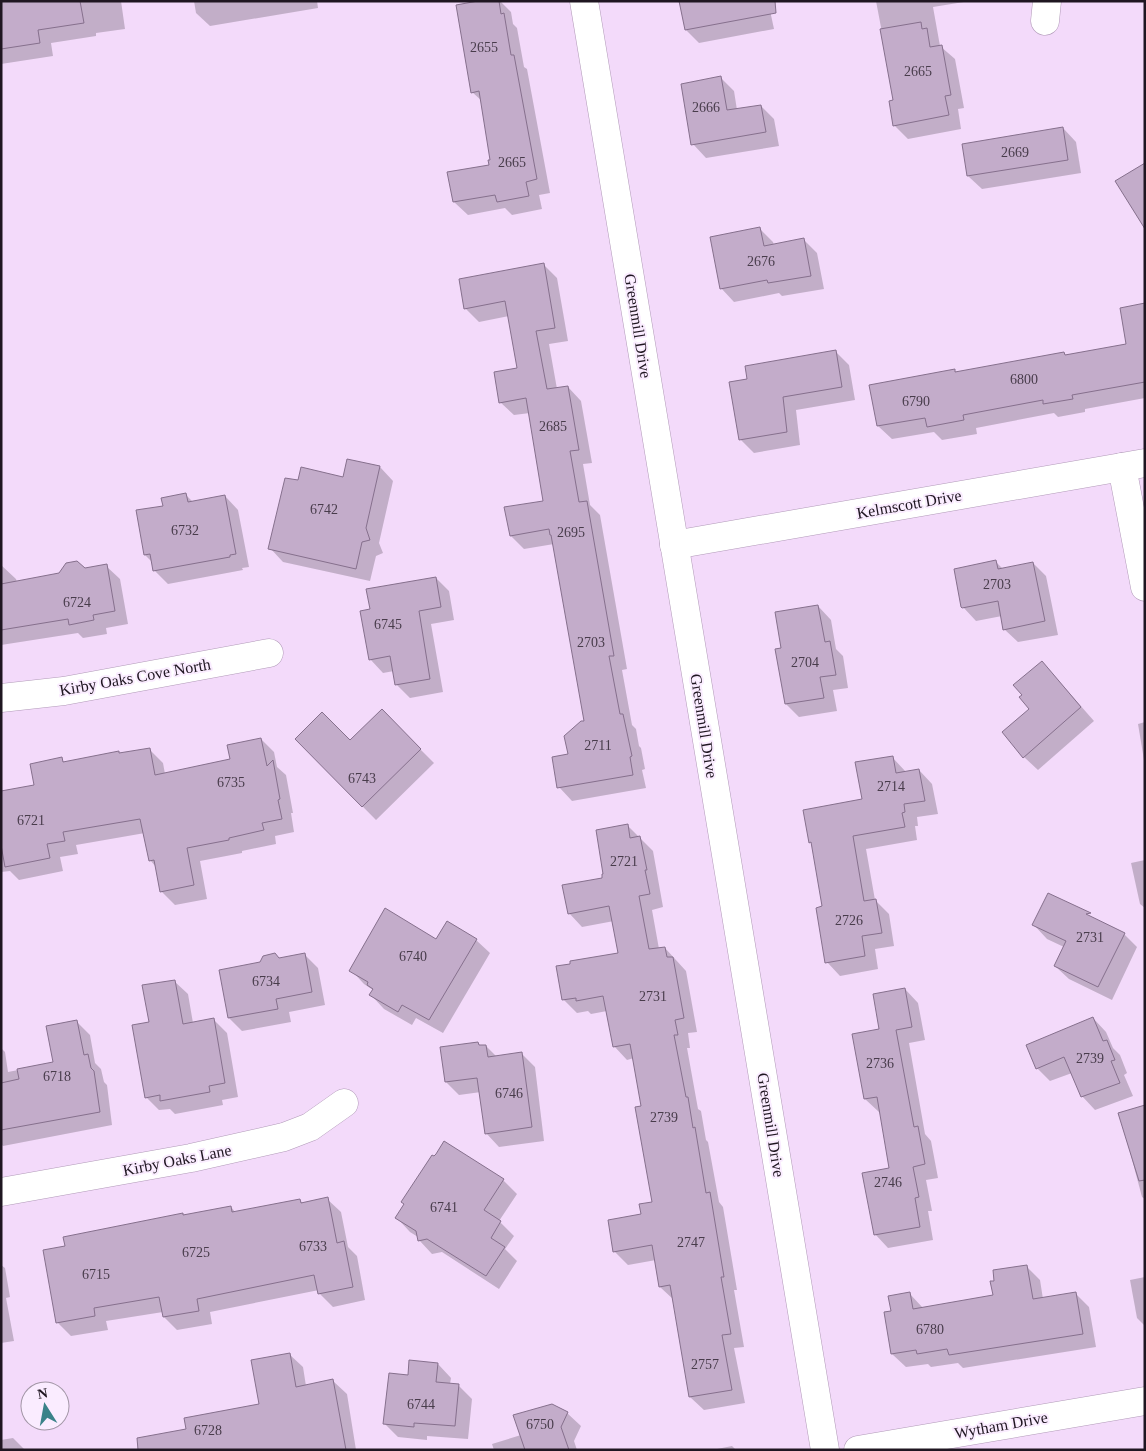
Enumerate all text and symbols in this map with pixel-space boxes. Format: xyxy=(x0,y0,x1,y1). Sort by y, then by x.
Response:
house number: 2655 xyxy=(470,40,498,55)
house number: 2665 xyxy=(904,64,932,79)
house number: 2666 xyxy=(692,100,720,115)
house number: 2669 xyxy=(1001,145,1029,160)
house number: 2665 xyxy=(498,155,526,170)
house number: 2676 xyxy=(747,254,775,269)
street label: Greenmill Drive xyxy=(621,273,655,379)
house number: 6800 xyxy=(1010,372,1038,387)
house number: 6790 xyxy=(902,394,930,409)
house number: 2685 xyxy=(539,419,567,434)
street label: Kelmscott Drive xyxy=(855,486,963,522)
house number: 6742 xyxy=(310,502,338,517)
house number: 6732 xyxy=(171,523,199,538)
house number: 2695 xyxy=(557,525,585,540)
house number: 2703 xyxy=(983,577,1011,592)
house number: 6724 xyxy=(63,595,91,610)
house number: 6745 xyxy=(374,617,402,632)
house number: 2703 xyxy=(577,635,605,650)
street label: Kirby Oaks Cove North xyxy=(58,655,212,700)
house number: 2704 xyxy=(791,655,819,670)
street label: Greenmill Drive xyxy=(687,673,721,779)
house number: 2711 xyxy=(584,738,612,753)
house number: 6743 xyxy=(348,771,376,786)
house number: 6735 xyxy=(217,775,245,790)
house number: 2714 xyxy=(877,779,905,794)
house number: 6721 xyxy=(17,813,45,828)
house number: 2721 xyxy=(610,854,638,869)
house number: 2726 xyxy=(835,913,863,928)
house number: 2731 xyxy=(1076,930,1104,945)
house number: 6740 xyxy=(399,949,427,964)
house number: 6734 xyxy=(252,974,280,989)
house number: 2731 xyxy=(639,989,667,1004)
house number: 2739 xyxy=(1076,1051,1104,1066)
house number: 2736 xyxy=(866,1056,894,1071)
house number: 6718 xyxy=(43,1069,71,1084)
street label: Greenmill Drive xyxy=(754,1072,788,1178)
house number: 6746 xyxy=(495,1086,523,1101)
house number: 2739 xyxy=(650,1110,678,1125)
street label: Kirby Oaks Lane xyxy=(121,1141,233,1180)
house number: 2746 xyxy=(874,1175,902,1190)
house number: 6741 xyxy=(430,1200,458,1215)
house number: 2747 xyxy=(677,1235,705,1250)
house number: 6733 xyxy=(299,1239,327,1254)
house number: 6725 xyxy=(182,1245,210,1260)
house number: 6715 xyxy=(82,1267,110,1282)
house number: 6780 xyxy=(916,1322,944,1337)
house number: 2757 xyxy=(691,1357,719,1372)
north arrow xyxy=(20,1381,70,1431)
text: N xyxy=(36,1385,49,1402)
house number: 6744 xyxy=(407,1397,435,1412)
street label: Wytham Drive xyxy=(953,1408,1049,1443)
house number: 6750 xyxy=(526,1417,554,1432)
house number: 6728 xyxy=(194,1423,222,1438)

